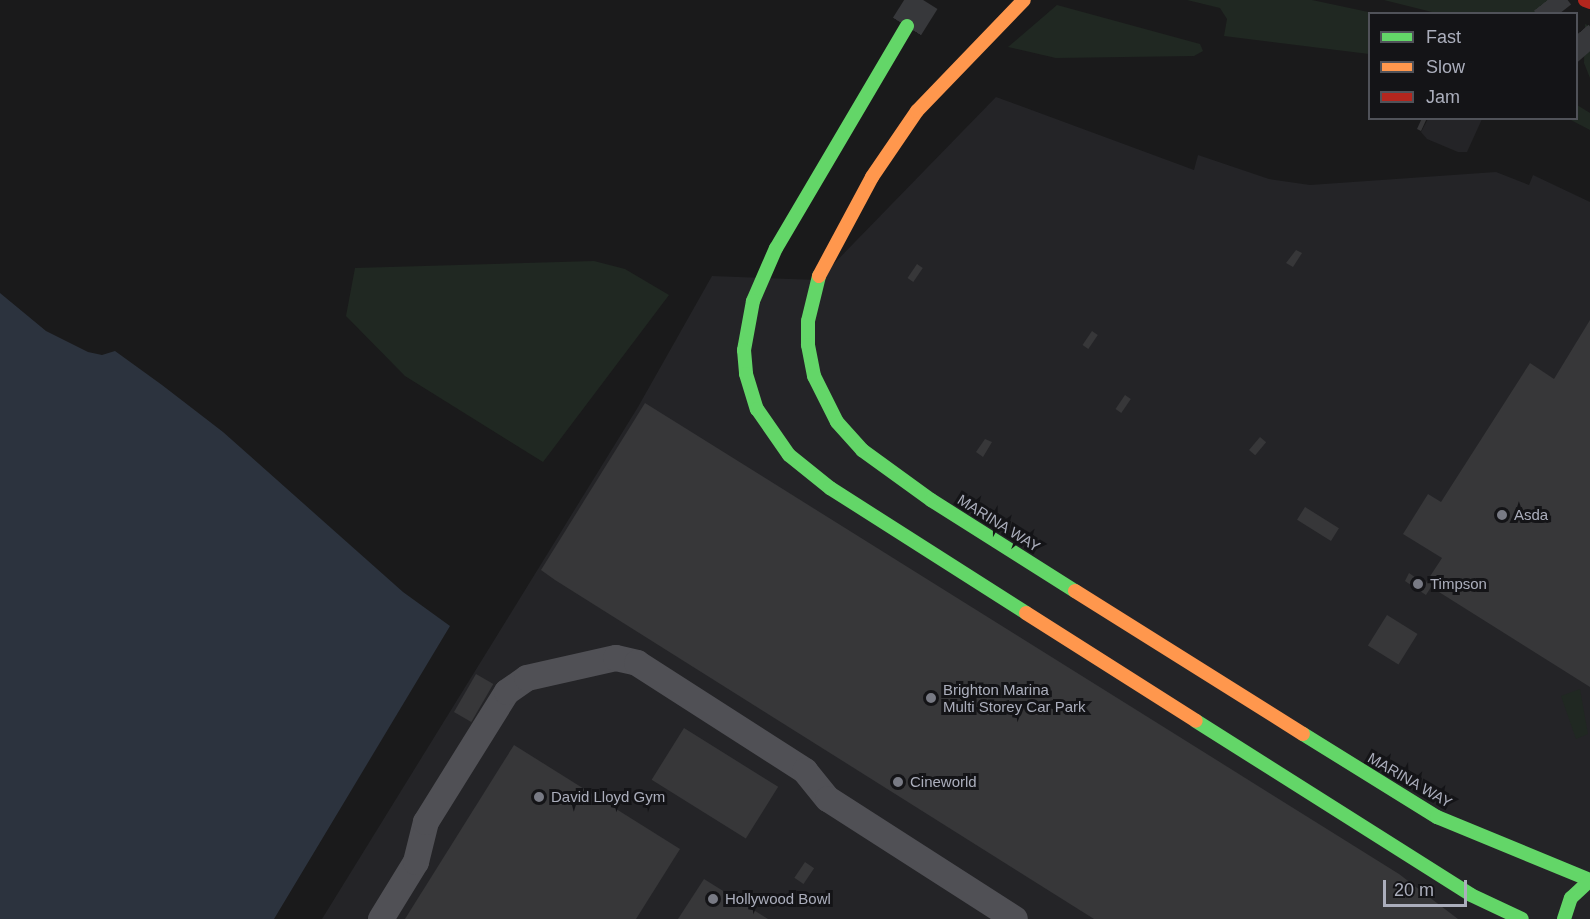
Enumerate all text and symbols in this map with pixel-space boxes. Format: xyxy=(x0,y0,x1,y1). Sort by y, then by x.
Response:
legend xyxy=(1368,12,1578,120)
text: Fast xyxy=(1426,27,1461,47)
text: Slow xyxy=(1426,57,1465,77)
text: Jam xyxy=(1426,87,1460,107)
street label: MARINA WAY xyxy=(954,490,1044,556)
place label: Asda xyxy=(1514,506,1548,524)
marker: Asda xyxy=(1495,508,1509,522)
place label: Timpson xyxy=(1430,575,1487,593)
marker: Timpson xyxy=(1411,577,1425,591)
place label: Brighton Marina Multi Storey Car Park xyxy=(943,680,1086,715)
marker: Brighton Marina Multi Storey Car Park xyxy=(924,691,938,705)
street label: MARINA WAY xyxy=(1364,748,1456,812)
place label: Cineworld xyxy=(910,773,977,791)
marker: Cineworld xyxy=(891,775,905,789)
place label: David Lloyd Gym xyxy=(551,788,665,806)
marker: David Lloyd Gym xyxy=(532,790,546,804)
scale bar xyxy=(1386,868,1470,906)
text: 20 m xyxy=(1394,880,1434,900)
place label: Hollywood Bowl xyxy=(725,890,831,908)
marker: Hollywood Bowl xyxy=(706,892,720,906)

